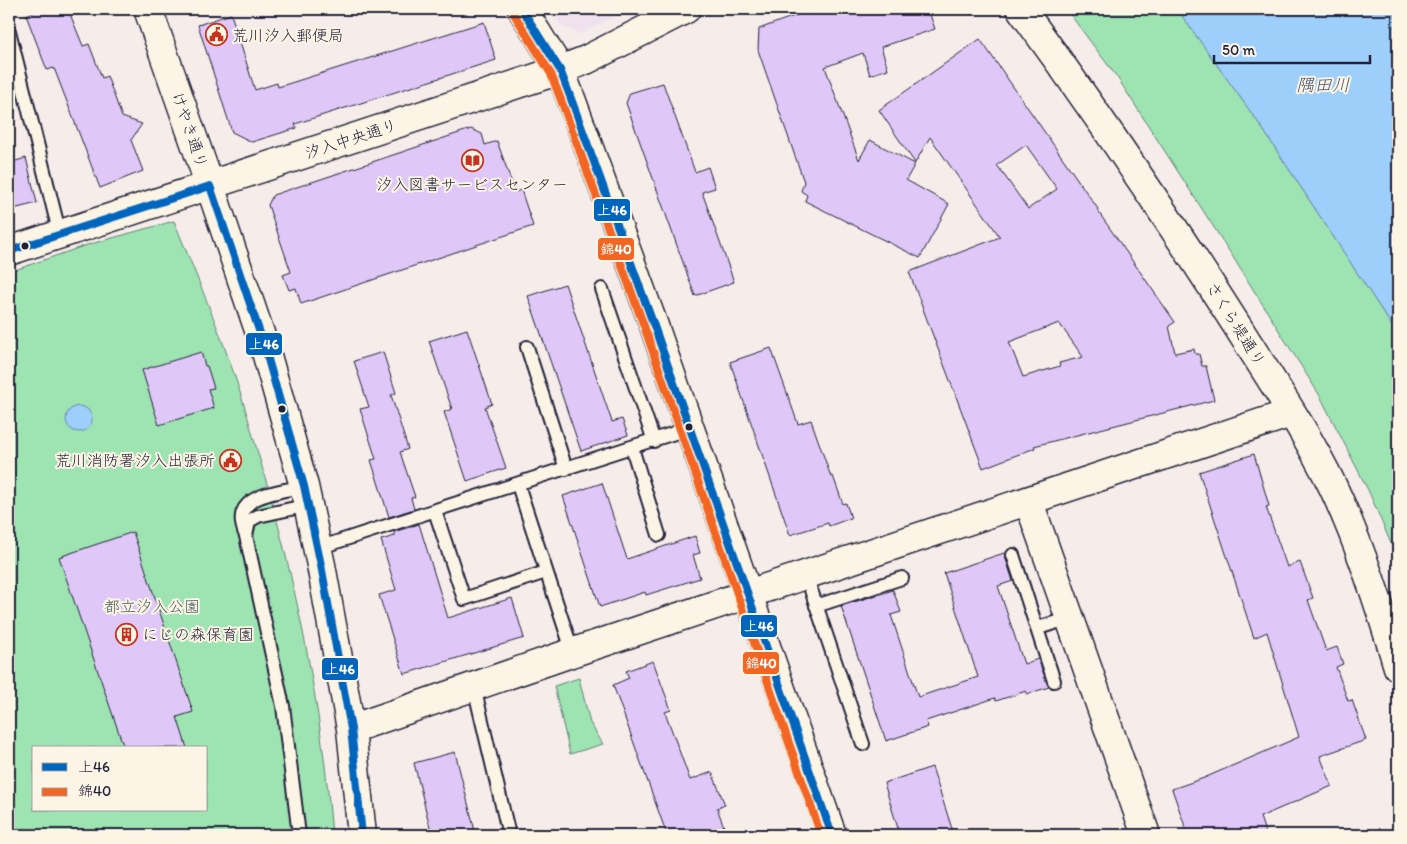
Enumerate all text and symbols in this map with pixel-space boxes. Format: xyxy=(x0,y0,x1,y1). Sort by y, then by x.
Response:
public building icon: 荒川汐入郵便局 xyxy=(204,23,228,47)
place label: 荒川汐入郵便局 xyxy=(232,26,344,45)
scale bar xyxy=(1214,32,1371,64)
text: 50 m xyxy=(1222,41,1255,59)
water label: 隅田川 xyxy=(1296,74,1350,96)
street label: けやき通り xyxy=(168,89,212,171)
street label: 汐入中央通り xyxy=(302,115,400,163)
library icon: 汐入図書サービスセンター xyxy=(460,148,484,172)
place label: 汐入図書サービスセンター xyxy=(376,175,568,194)
line badge: 上46 xyxy=(593,198,631,222)
text: 上46 xyxy=(597,202,627,219)
line badge: 錦40 xyxy=(597,237,635,261)
unlabelled marker xyxy=(20,241,30,251)
text: 錦40 xyxy=(600,241,632,258)
street label: さくら堤通り xyxy=(1203,278,1269,370)
line badge: 上46 xyxy=(245,332,283,356)
text: 上46 xyxy=(249,336,279,353)
unlabelled marker xyxy=(277,404,287,414)
unlabelled marker xyxy=(684,422,694,432)
public building icon: 荒川消防署汐入出張所 xyxy=(219,448,243,472)
place label: 荒川消防署汐入出張所 xyxy=(55,451,215,470)
park label: 都立汐入公園 xyxy=(104,597,200,616)
line badge: 上46 xyxy=(740,614,778,638)
text: 上46 xyxy=(744,618,774,635)
building icon: にじの森保育園 xyxy=(114,622,138,646)
place label: にじの森保育園 xyxy=(142,625,254,644)
line badge: 錦40 xyxy=(742,651,780,675)
text: 錦40 xyxy=(745,655,777,672)
line badge: 上46 xyxy=(321,657,359,681)
text: 上46 xyxy=(325,661,355,678)
legend xyxy=(32,746,208,812)
text: 上46 xyxy=(78,758,110,776)
text: 錦40 xyxy=(78,782,111,800)

